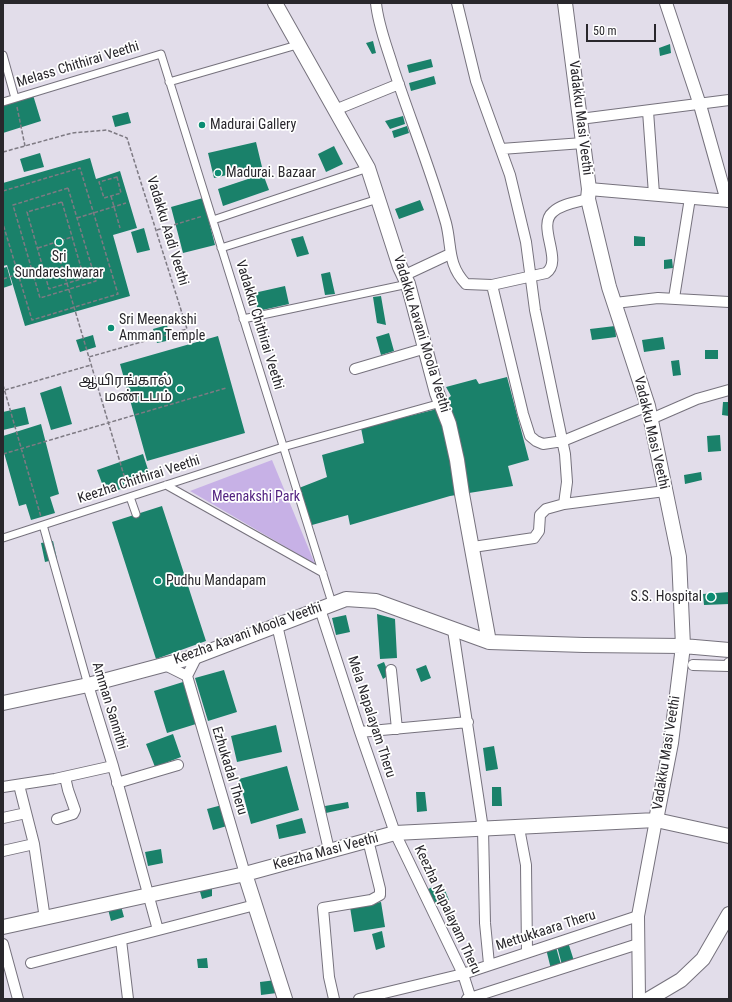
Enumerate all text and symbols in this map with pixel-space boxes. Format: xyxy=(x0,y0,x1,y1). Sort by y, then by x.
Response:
scale bar xyxy=(588,16,658,42)
text: 50 m xyxy=(593,24,617,38)
street label: Melass Chithirai Veethi xyxy=(15,38,141,92)
street label: Vadakku Masi Veethi xyxy=(565,60,595,176)
place label: Madurai Gallery xyxy=(210,117,296,133)
marker: Madurai Gallery xyxy=(197,120,207,130)
place label: Madurai. Bazaar xyxy=(226,165,316,181)
marker: Madurai. Bazaar xyxy=(213,168,223,178)
street label: Vadakku Aadi Veethi xyxy=(142,174,192,288)
marker: Sri Sundareshwarar xyxy=(54,237,64,247)
place label: Sri Sundareshwarar xyxy=(14,249,104,282)
street label: Vadakku Aavani Moola Veethi xyxy=(389,253,453,415)
street label: Vadakku Chithirai Veethi xyxy=(231,258,287,392)
place label: Sri Meenakshi Amman Temple xyxy=(119,312,205,344)
marker: Sri Meenakshi Amman Temple xyxy=(106,323,116,333)
place label: ஆயிரங்கால் மண்டபம் xyxy=(79,373,172,406)
street label: Vadakku Masi Veethi xyxy=(630,375,672,491)
marker: ஆயிரங்கால் மண்டபம் xyxy=(175,384,185,394)
street label: Keezha Chithirai Veethi xyxy=(76,452,202,508)
park label: Meenakshi Park xyxy=(212,489,300,505)
place label: Pudhu Mandapam xyxy=(166,573,266,589)
marker: Pudhu Mandapam xyxy=(153,576,163,586)
place label: S.S. Hospital xyxy=(631,589,702,605)
marker: S.S. Hospital xyxy=(705,591,717,603)
street label: Keezha Aavani Moola Veethi xyxy=(172,599,324,669)
street label: Mela Napalayam Theru xyxy=(343,654,399,780)
street label: Amman Sannithi xyxy=(88,660,130,752)
street label: Vadakku Masi Veethi xyxy=(650,695,684,811)
street label: Ezhukadal Theru xyxy=(208,725,250,817)
street label: Keezha Masi Veethi xyxy=(272,830,380,874)
street label: Keezha Napalayam Theru xyxy=(410,843,484,977)
street label: Mettukkaara Theru xyxy=(494,907,598,955)

